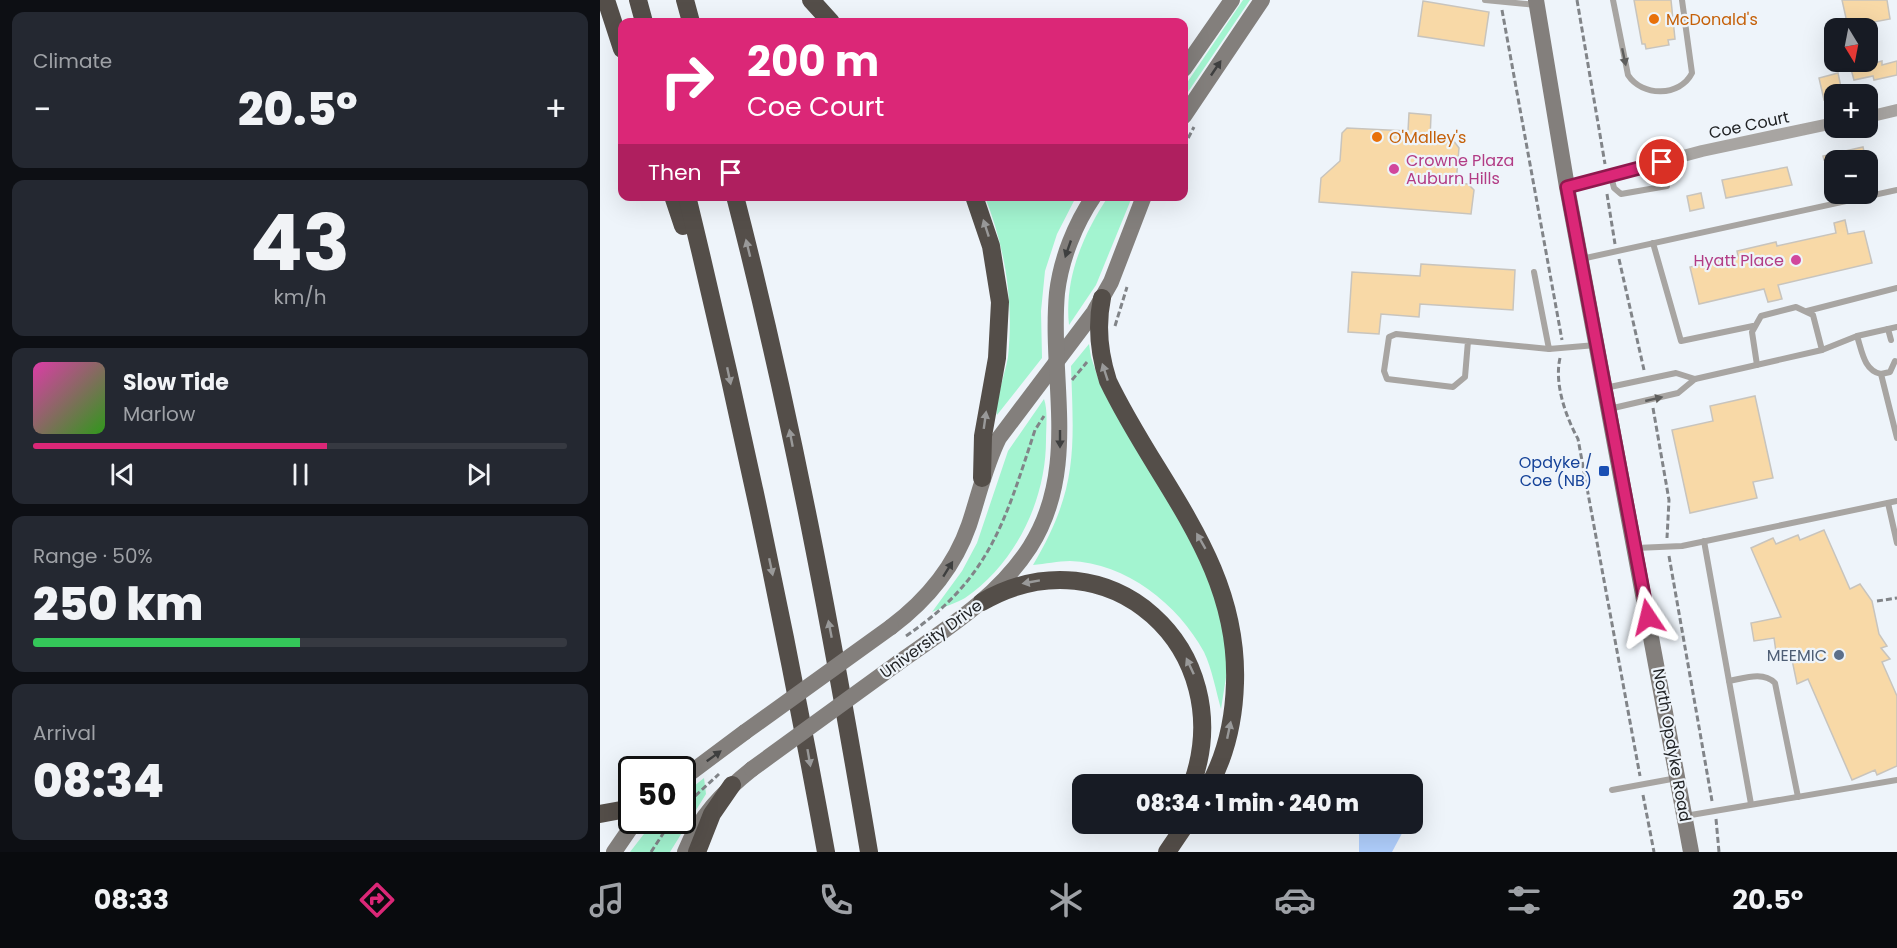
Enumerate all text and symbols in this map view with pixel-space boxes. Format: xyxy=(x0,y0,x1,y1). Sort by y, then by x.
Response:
place label: McDonald's xyxy=(1666,8,1758,31)
marker: McDonald's xyxy=(1647,12,1661,26)
north arrow xyxy=(1824,18,1878,72)
map controls xyxy=(1824,18,1878,204)
text: 200 m xyxy=(747,32,879,91)
icon: right xyxy=(648,42,726,120)
text: Climate xyxy=(33,47,112,75)
one-way arrow xyxy=(1620,48,1629,67)
one-way arrow xyxy=(1210,60,1222,76)
text: 20.5° xyxy=(238,78,358,141)
button: + xyxy=(1824,84,1878,138)
text: − xyxy=(33,86,51,133)
text: + xyxy=(544,86,567,133)
text: Coe Court xyxy=(747,88,884,125)
street label: Coe Court xyxy=(1707,105,1791,145)
place label: O'Malley's xyxy=(1389,126,1466,149)
marker: O'Malley's xyxy=(1370,130,1384,144)
pin xyxy=(1636,136,1687,187)
icon: arrive xyxy=(1645,145,1678,178)
place label: Crowne Plaza Auburn Hills xyxy=(1406,149,1514,190)
button: − xyxy=(1824,150,1878,204)
icon: arrive xyxy=(714,156,747,189)
text: Then xyxy=(648,157,702,188)
marker: Crowne Plaza Auburn Hills xyxy=(1387,162,1401,176)
text: 43 xyxy=(250,188,350,297)
one-way arrow xyxy=(980,219,990,237)
one-way arrow xyxy=(743,238,753,257)
one-way arrow xyxy=(1063,240,1073,258)
place label: Hyatt Place xyxy=(1694,249,1784,272)
marker: Hyatt Place xyxy=(1789,253,1803,267)
text: km/h xyxy=(273,283,327,311)
one-way arrow xyxy=(1100,363,1109,381)
text: Slow Tide xyxy=(123,367,229,398)
one-way arrow xyxy=(725,367,735,385)
one-way arrow xyxy=(1645,393,1663,403)
text: Marlow xyxy=(123,400,195,428)
one-way arrow xyxy=(980,410,990,429)
one-way arrow xyxy=(786,428,795,447)
one-way arrow xyxy=(1055,429,1065,448)
place label: Opdyke / Coe (NB) xyxy=(1519,451,1592,492)
icon: previous xyxy=(106,458,139,491)
icon: pause xyxy=(284,458,317,491)
icon: next xyxy=(462,458,495,491)
marker: Opdyke / Coe (NB) xyxy=(1597,464,1611,478)
one-way arrow xyxy=(1196,532,1206,549)
text: Range · 50% xyxy=(33,542,153,570)
one-way arrow xyxy=(766,557,776,576)
one-way arrow xyxy=(942,561,953,577)
text: 250 km xyxy=(33,573,203,636)
one-way arrow xyxy=(1021,578,1040,587)
position arrow xyxy=(1616,585,1680,649)
street label: University Drive xyxy=(875,594,987,684)
one-way arrow xyxy=(824,620,834,638)
place label: MEEMIC xyxy=(1767,644,1827,667)
marker: MEEMIC xyxy=(1832,648,1846,662)
one-way arrow xyxy=(1185,657,1195,675)
street label: North Opdyke Road xyxy=(1647,667,1697,823)
text: Arrival xyxy=(33,719,96,747)
one-way arrow xyxy=(1225,720,1234,739)
one-way arrow xyxy=(805,748,814,767)
text: 08:34 xyxy=(33,750,164,813)
one-way arrow xyxy=(706,750,721,762)
speed limit sign: 50 xyxy=(618,756,696,834)
text: 08:34 · 1 min · 240 m xyxy=(1136,788,1359,819)
icon: directions xyxy=(356,879,398,921)
icon: music xyxy=(586,879,628,921)
icon: phone xyxy=(815,879,857,921)
icon: climate xyxy=(1045,879,1087,921)
icon: car xyxy=(1274,879,1316,921)
icon: filters xyxy=(1503,879,1545,921)
text: 08:33 xyxy=(94,881,169,918)
text: 20.5° xyxy=(1733,881,1803,918)

